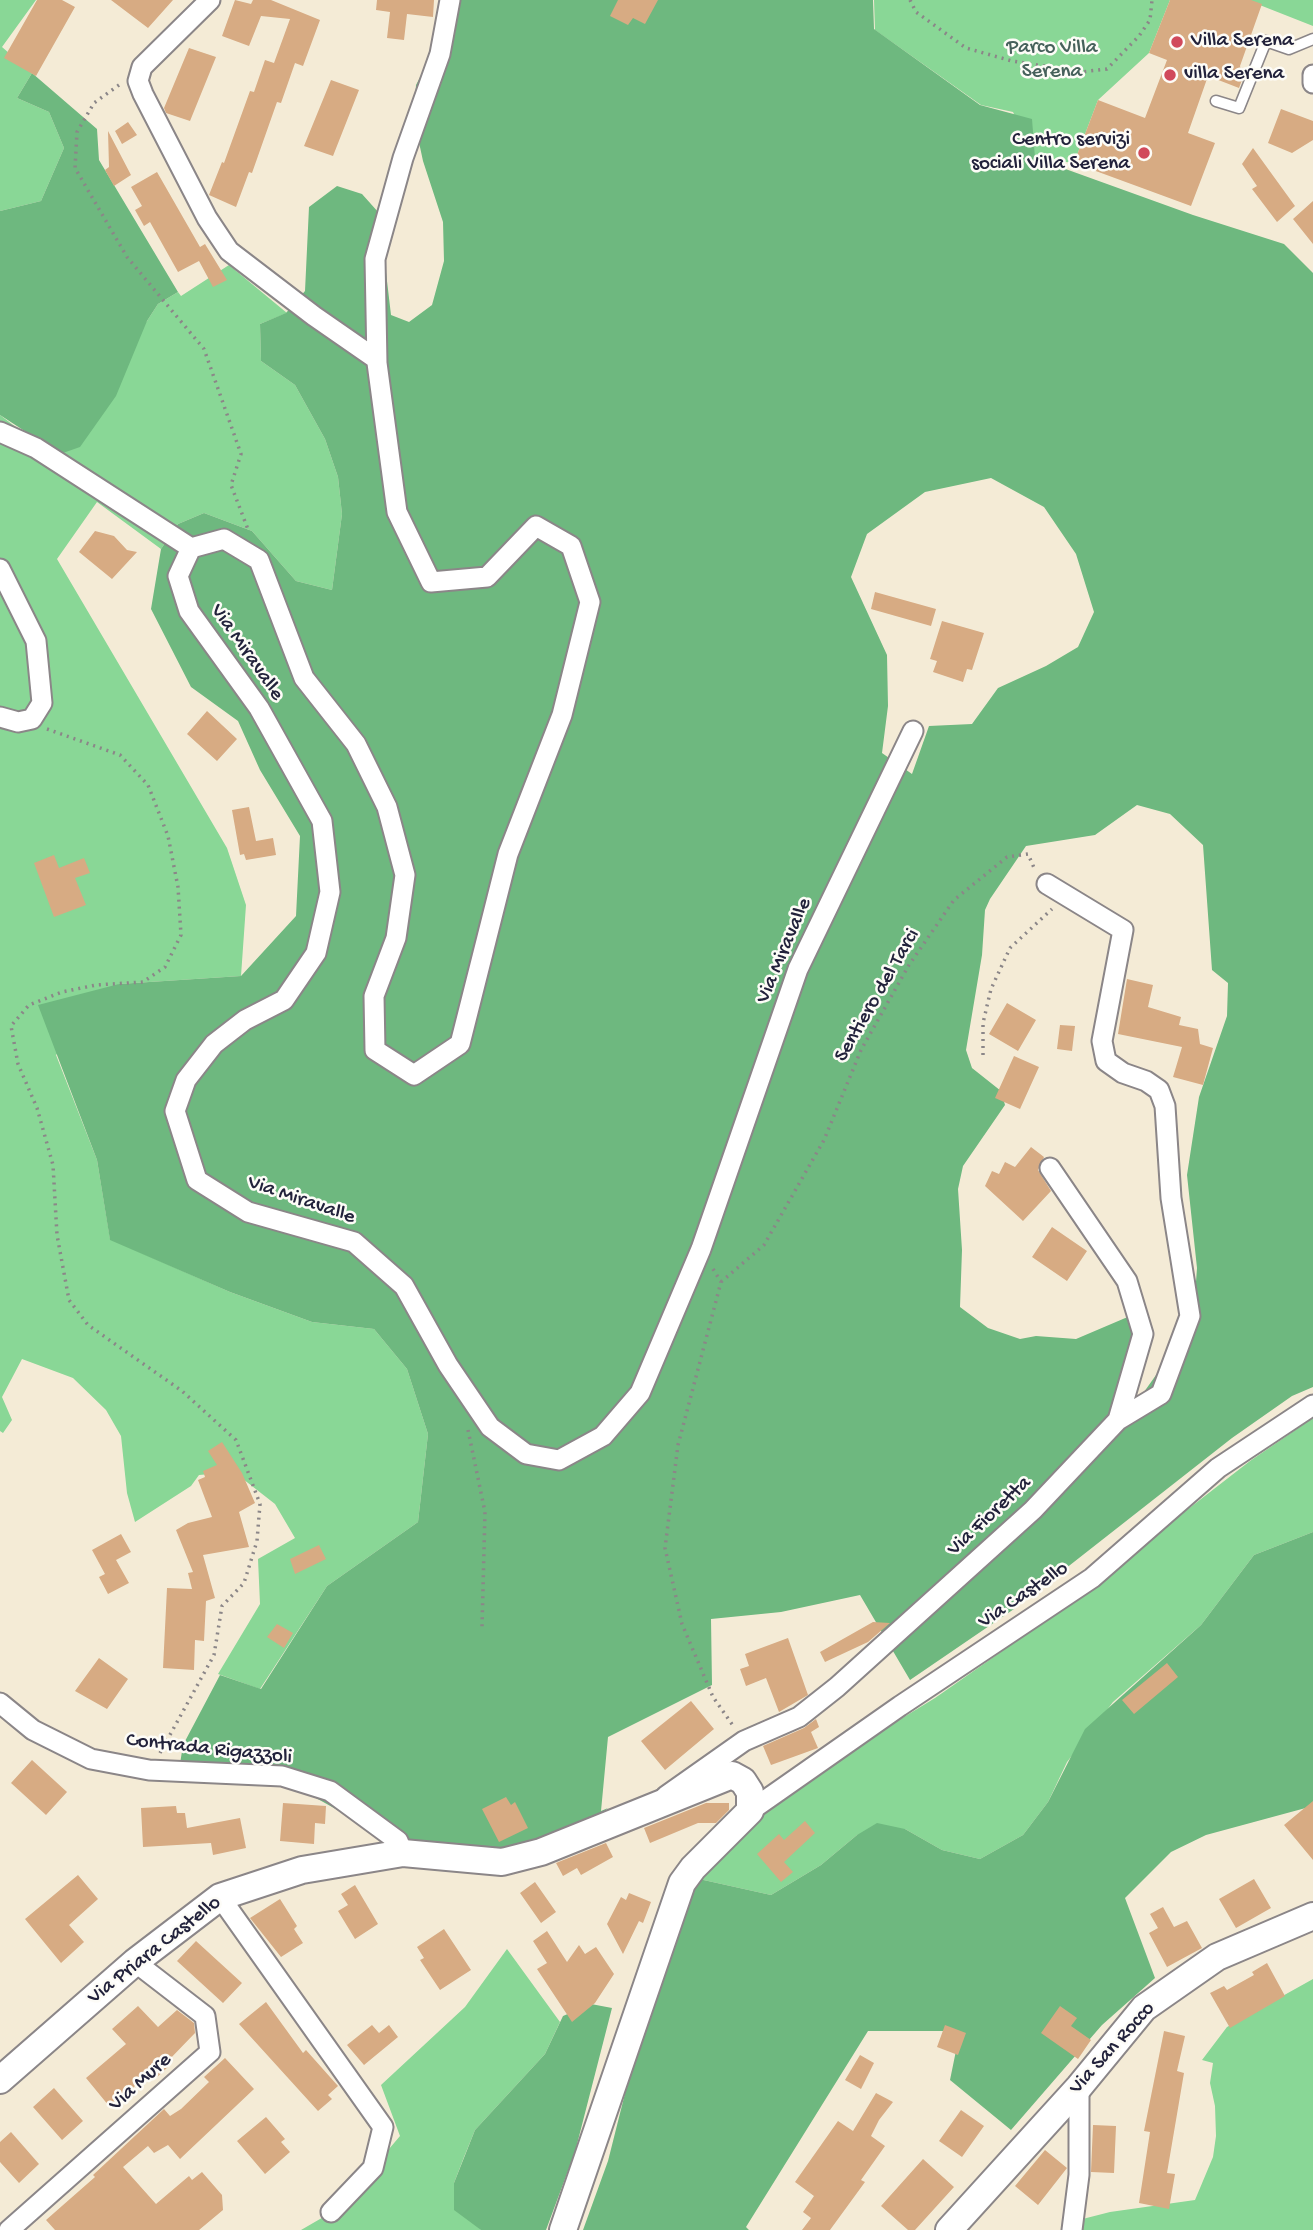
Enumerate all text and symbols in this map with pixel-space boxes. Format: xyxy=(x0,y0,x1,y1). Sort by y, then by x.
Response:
place label: Villa Serena xyxy=(1191,29,1294,55)
marker: Villa Serena xyxy=(1169,34,1185,50)
park label: Parco Villa Serena xyxy=(1007,36,1097,86)
place label: villa Serena xyxy=(1184,62,1284,88)
marker: villa Serena xyxy=(1162,67,1178,83)
place label: Centro servizi sociali Villa Serena xyxy=(971,128,1130,178)
marker: Centro servizi sociali Villa Serena xyxy=(1136,145,1152,161)
street label: Via Miravalle xyxy=(204,600,288,706)
street label: Via Miravalle xyxy=(752,894,818,1008)
street label: Sentiero del Tarci xyxy=(830,925,926,1067)
street label: Via Miravalle xyxy=(244,1171,358,1231)
street label: Via Fioretta xyxy=(943,1472,1037,1562)
street label: Via Castello xyxy=(974,1557,1074,1635)
street label: Contrada Rigazzoli xyxy=(125,1729,293,1771)
street label: Via Priara Castello xyxy=(83,1891,227,2011)
street label: Via San Rocco xyxy=(1065,1997,1161,2101)
street label: Via Mure xyxy=(104,2048,178,2118)

